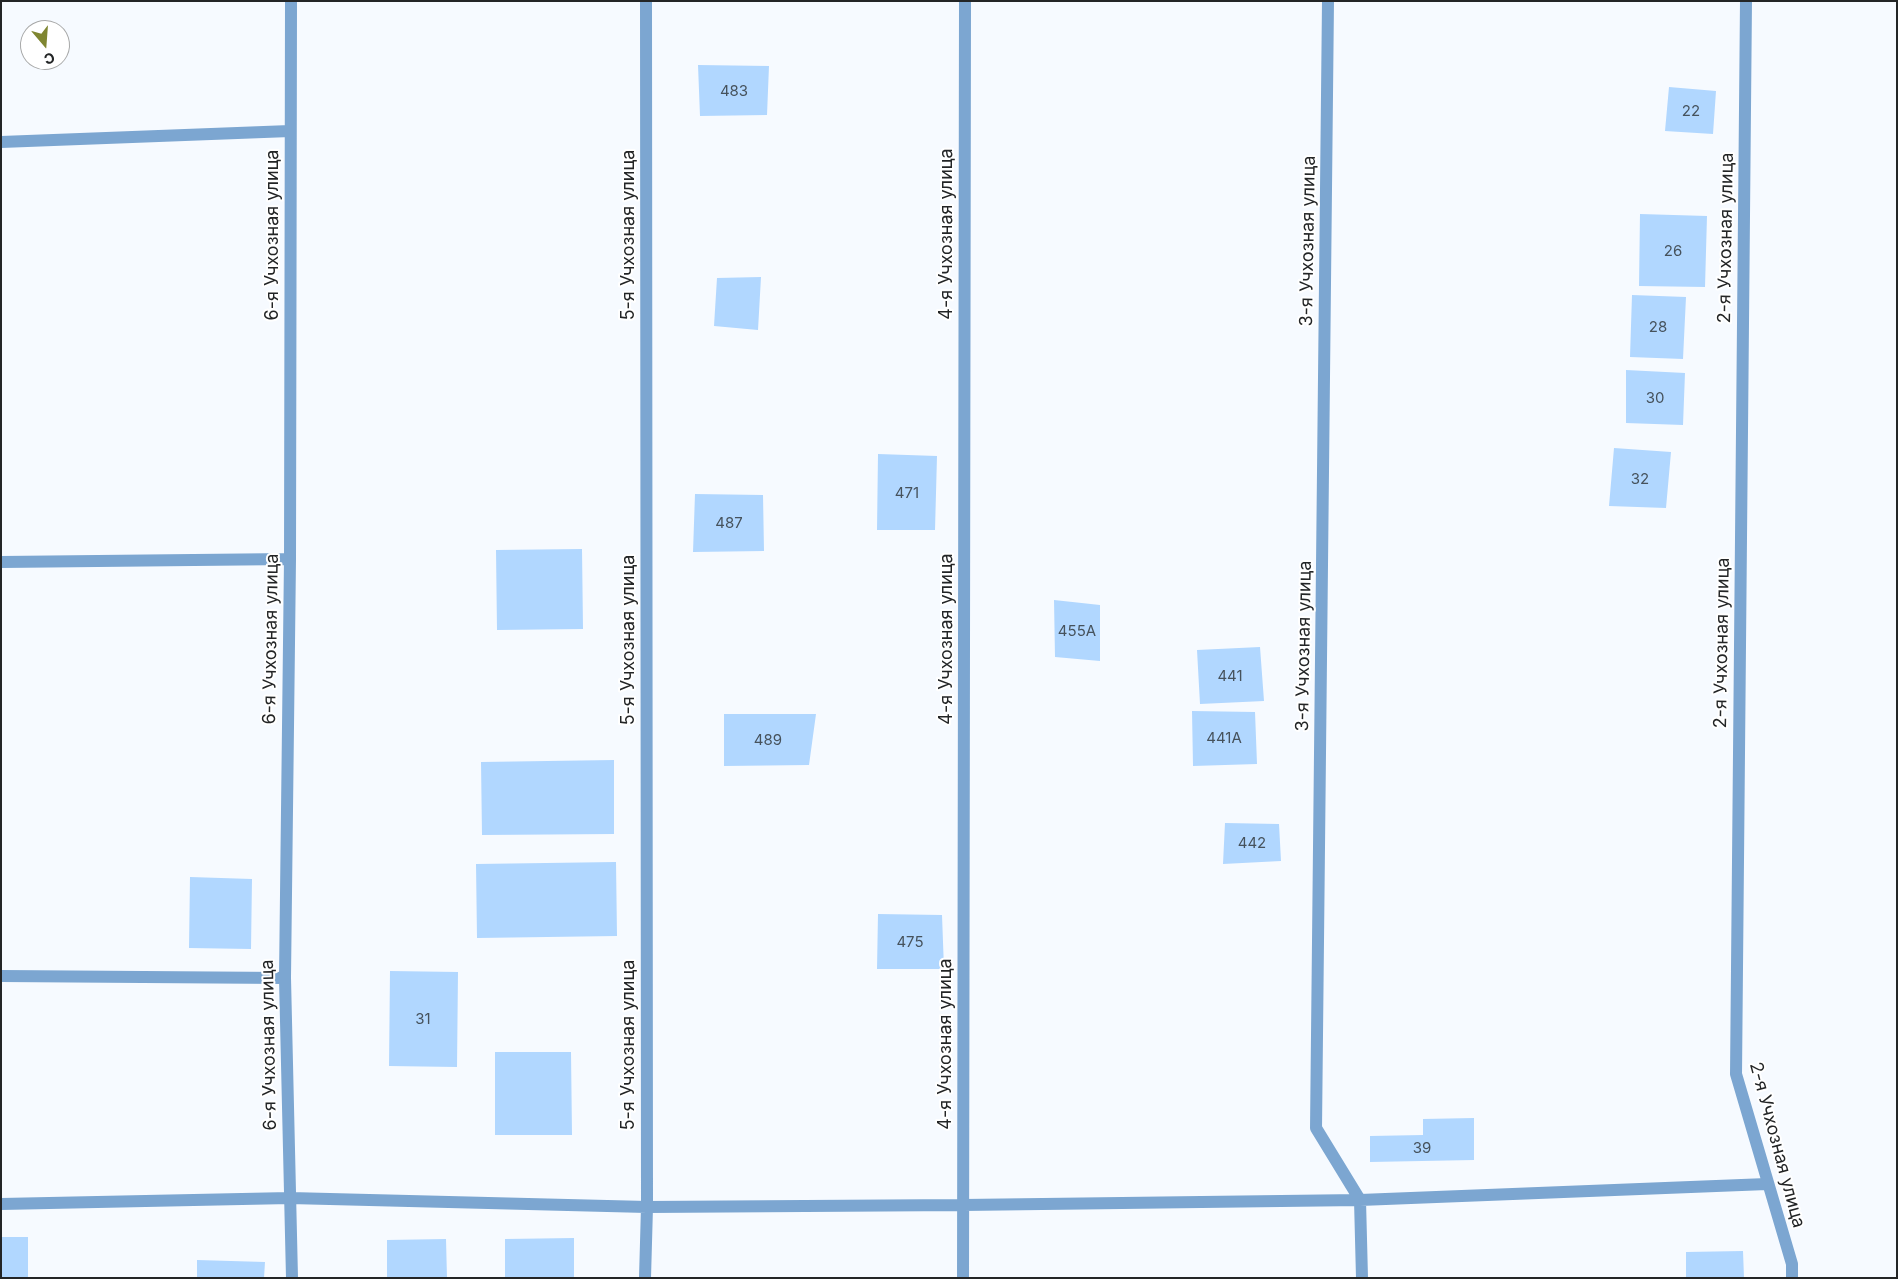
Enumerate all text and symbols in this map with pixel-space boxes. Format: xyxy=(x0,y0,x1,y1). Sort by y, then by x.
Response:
north arrow xyxy=(20,20,70,70)
text: С xyxy=(42,49,57,68)
house number: 483 xyxy=(720,82,748,100)
house number: 22 xyxy=(1682,102,1700,120)
street label: 4-я Учхозная улица xyxy=(936,148,958,320)
street label: 6-я Учхозная улица xyxy=(262,150,284,320)
street label: 5-я Учхозная улица xyxy=(618,150,640,320)
street label: 2-я Учхозная улица xyxy=(1714,152,1738,324)
street label: 3-я Учхозная улица xyxy=(1296,155,1320,327)
house number: 26 xyxy=(1664,242,1682,260)
house number: 28 xyxy=(1649,318,1667,336)
house number: 30 xyxy=(1646,389,1664,407)
house number: 32 xyxy=(1631,470,1649,488)
house number: 471 xyxy=(895,484,919,502)
house number: 487 xyxy=(715,514,743,532)
street label: 6-я Учхозная улица xyxy=(259,553,283,725)
street label: 4-я Учхозная улица xyxy=(936,553,958,725)
street label: 5-я Учхозная улица xyxy=(618,555,640,725)
street label: 2-я Учхозная улица xyxy=(1710,557,1734,729)
street label: 3-я Учхозная улица xyxy=(1292,560,1316,732)
house number: 455А xyxy=(1058,622,1096,640)
house number: 441 xyxy=(1217,667,1243,685)
house number: 441А xyxy=(1206,729,1242,747)
house number: 489 xyxy=(754,731,782,749)
house number: 442 xyxy=(1238,834,1266,852)
house number: 475 xyxy=(896,933,924,951)
street label: 4-я Учхозная улица xyxy=(935,958,957,1130)
street label: 6-я Учхозная улица xyxy=(257,959,281,1131)
street label: 5-я Учхозная улица xyxy=(618,960,640,1130)
house number: 31 xyxy=(415,1010,431,1028)
street label: 2-я Учхозная улица xyxy=(1744,1060,1810,1230)
house number: 39 xyxy=(1413,1139,1431,1157)

